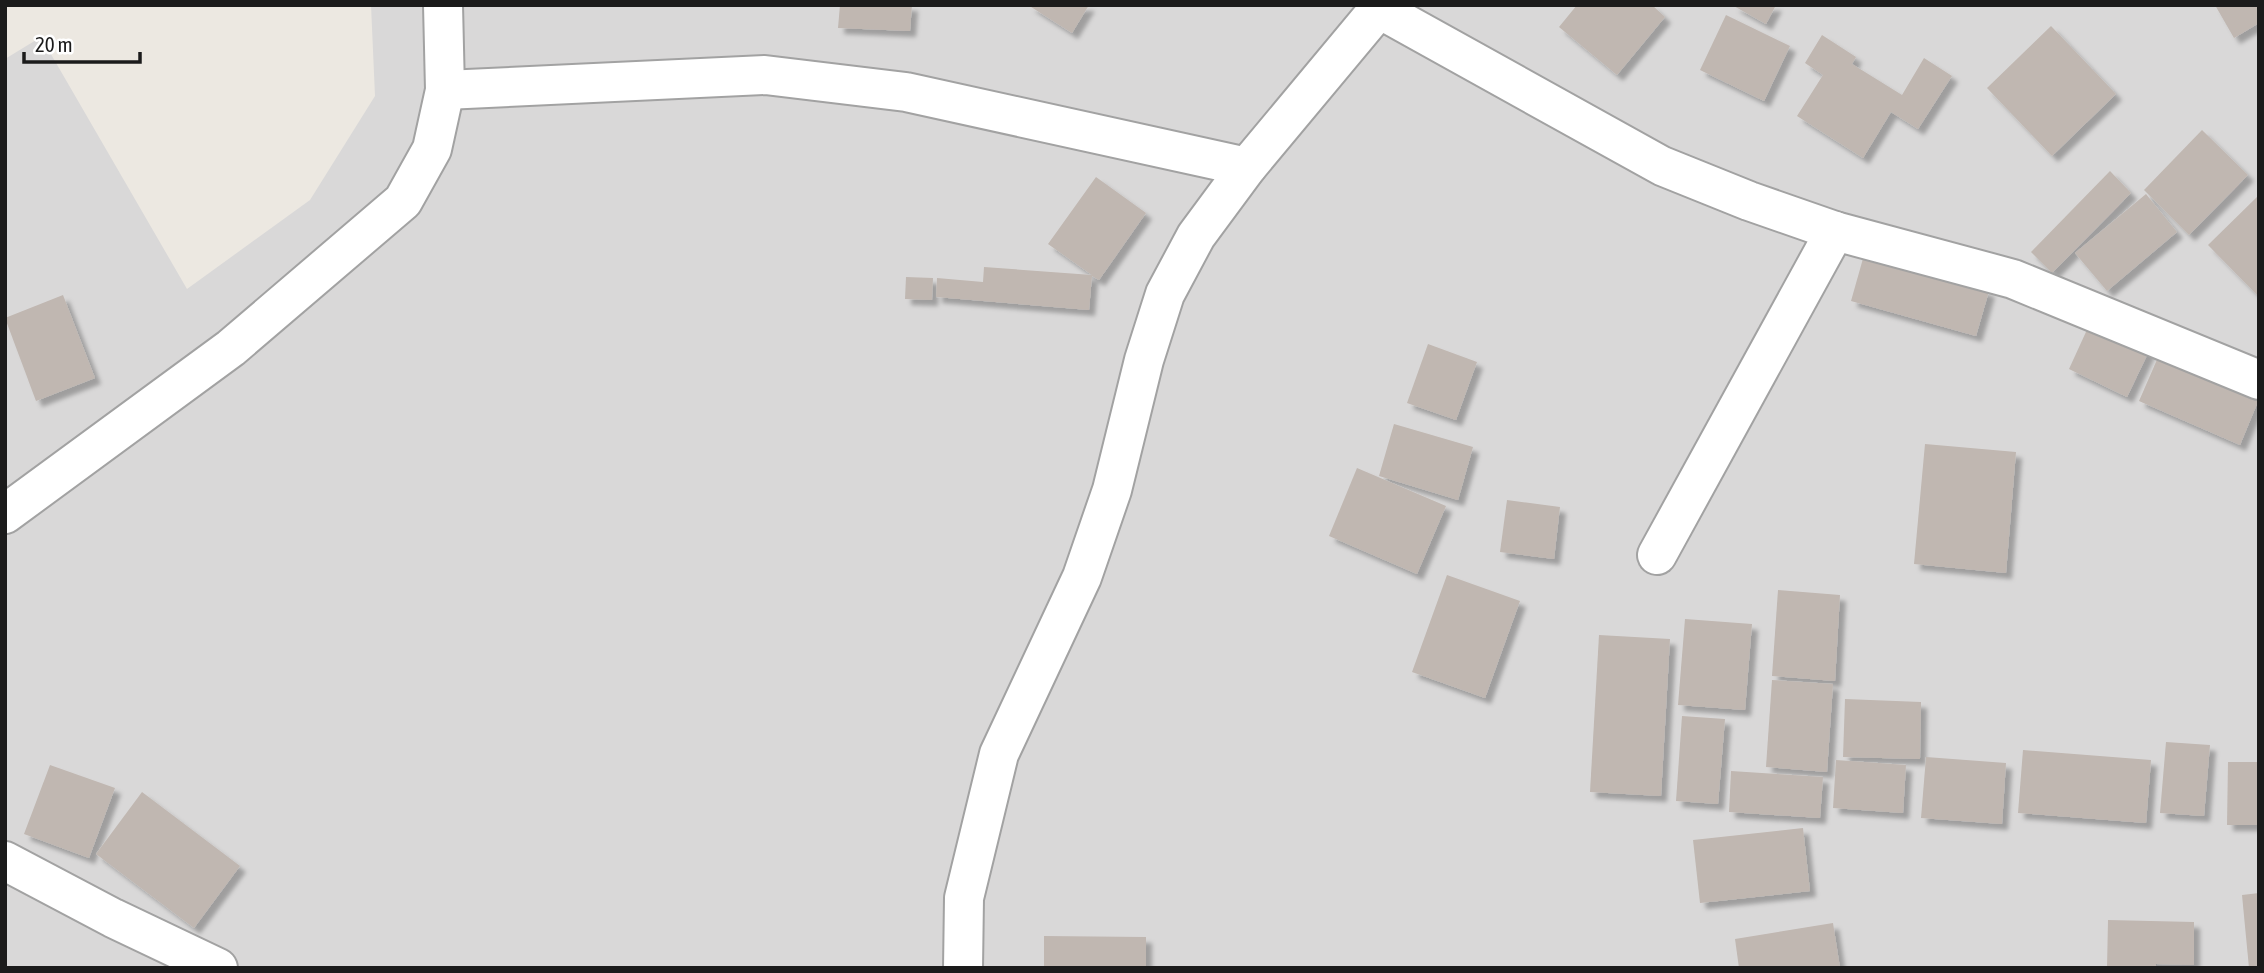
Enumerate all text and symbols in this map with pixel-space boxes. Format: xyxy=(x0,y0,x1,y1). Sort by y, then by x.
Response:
scale bar xyxy=(24,21,140,65)
text: 20 m xyxy=(35,32,73,56)

